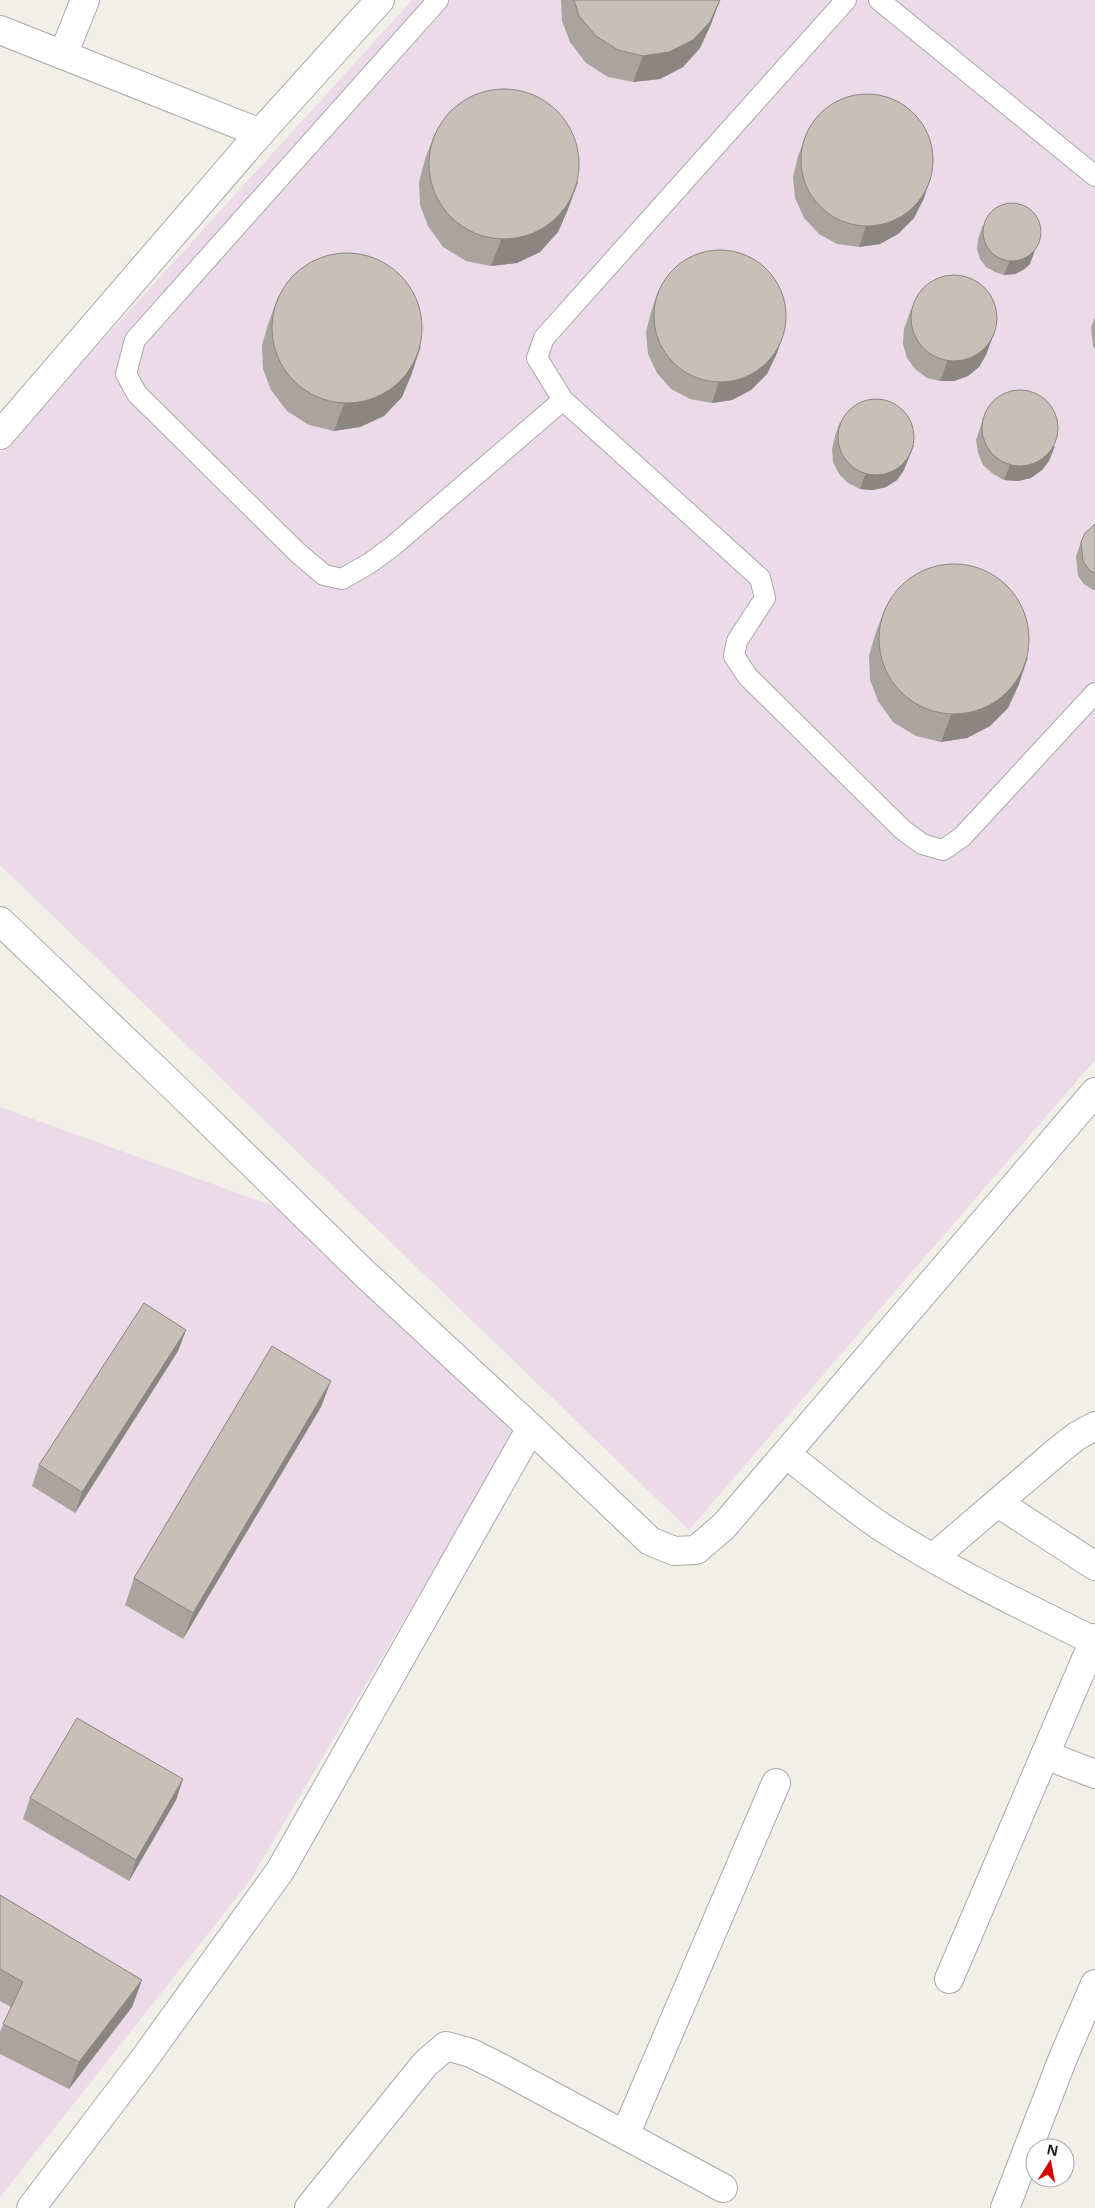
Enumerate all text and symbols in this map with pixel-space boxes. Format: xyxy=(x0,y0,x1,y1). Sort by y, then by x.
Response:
north arrow xyxy=(1025,2138,1075,2188)
text: N xyxy=(1045,2139,1060,2160)

